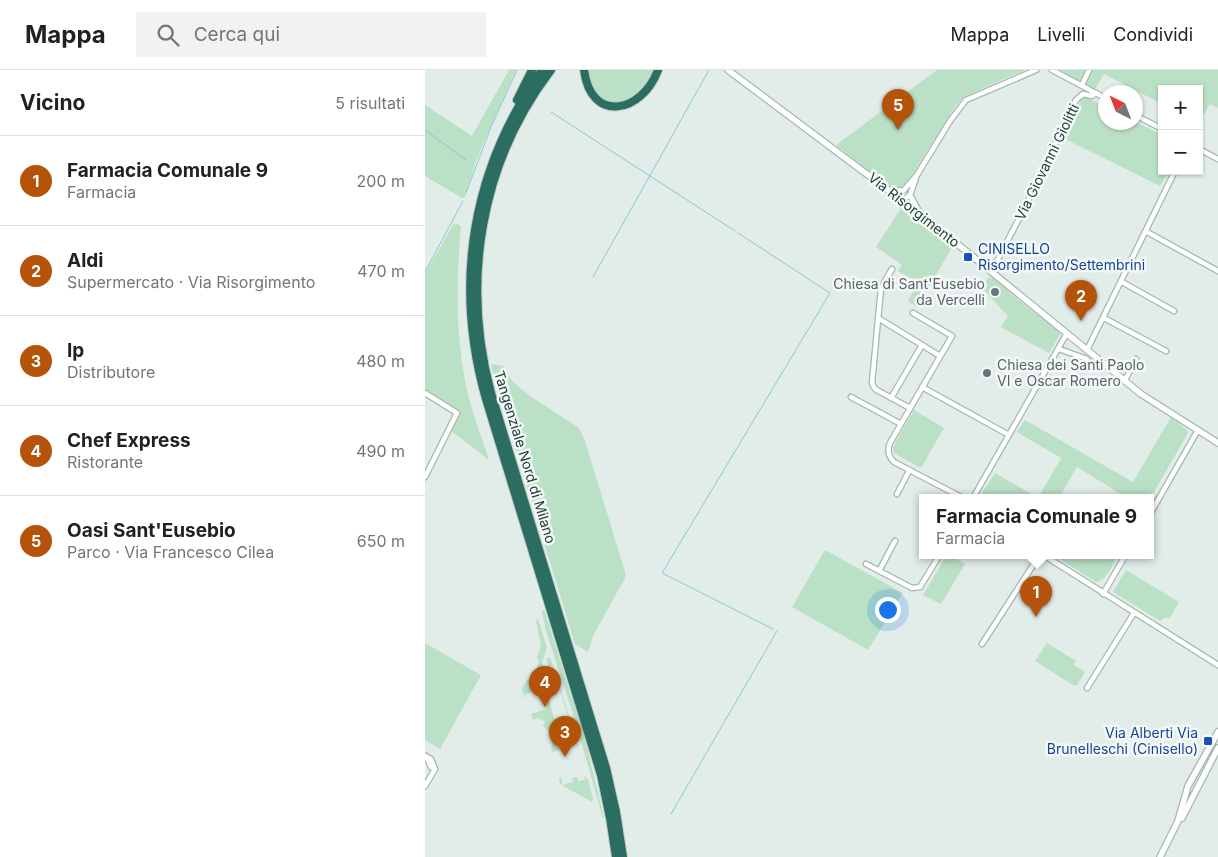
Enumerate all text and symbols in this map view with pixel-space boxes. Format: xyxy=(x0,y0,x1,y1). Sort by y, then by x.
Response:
search box xyxy=(136,12,486,57)
text: Mappa xyxy=(25,20,106,49)
icon: search xyxy=(154,21,182,49)
text: Cerca qui xyxy=(194,23,280,46)
text: Mappa xyxy=(951,24,1009,45)
text: Livelli xyxy=(1037,24,1085,45)
text: Condividi xyxy=(1113,24,1193,45)
north arrow xyxy=(1098,85,1143,130)
map controls xyxy=(1158,85,1203,175)
button: + xyxy=(1158,85,1203,130)
pin: 5 xyxy=(882,89,914,130)
text: Vicino xyxy=(20,90,85,115)
text: 5 risultati xyxy=(335,93,405,113)
street label: Via Giovanni Giolitti xyxy=(1011,101,1082,223)
button: − xyxy=(1158,130,1203,175)
text: Farmacia Comunale 9 xyxy=(67,159,268,182)
street label: Via Risorgimento xyxy=(865,169,964,251)
text: 1 xyxy=(33,171,39,191)
text: 200 m xyxy=(357,171,405,191)
text: Farmacia xyxy=(67,182,136,202)
place label: CINISELLO Risorgimento/Settembrini xyxy=(978,240,1145,273)
text: Aldi xyxy=(67,249,103,272)
marker: CINISELLO Risorgimento/Settembrini xyxy=(962,251,974,263)
text: 2 xyxy=(31,261,41,281)
text: 470 m xyxy=(357,261,405,281)
text: Supermercato · Via Risorgimento xyxy=(67,272,315,292)
place label: Chiesa di Sant'Eusebio da Vercelli xyxy=(833,275,985,308)
pin: 2 xyxy=(1065,280,1097,321)
marker: Chiesa di Sant'Eusebio da Vercelli xyxy=(989,286,1001,298)
text: Ip xyxy=(67,339,84,362)
text: 3 xyxy=(31,351,41,371)
text: 480 m xyxy=(356,351,405,371)
place label: Chiesa dei Santi Paolo VI e Oscar Romero xyxy=(997,356,1144,389)
text: Distributore xyxy=(67,362,155,382)
marker: Chiesa dei Santi Paolo VI e Oscar Romero xyxy=(981,367,993,379)
street label: Tangenziale Nord di Milano xyxy=(491,368,560,545)
text: Chef Express xyxy=(67,429,191,452)
text: 4 xyxy=(31,441,41,461)
text: 490 m xyxy=(356,441,405,461)
text: Ristorante xyxy=(67,452,143,472)
popup xyxy=(919,494,1154,559)
text: Farmacia Comunale 9 xyxy=(936,505,1137,528)
text: Oasi Sant'Eusebio xyxy=(67,519,236,542)
text: Farmacia xyxy=(936,528,1005,548)
text: 5 xyxy=(31,531,41,551)
text: 650 m xyxy=(357,531,405,551)
text: Parco · Via Francesco Cilea xyxy=(67,542,274,562)
pin: 1 xyxy=(1020,576,1052,617)
your location xyxy=(875,597,901,623)
pin: 4 xyxy=(529,666,561,707)
pin: 3 xyxy=(549,716,581,757)
place label: Via Alberti Via Brunelleschi (Cinisello) xyxy=(1047,724,1198,757)
marker: Via Alberti Via Brunelleschi (Cinisello) xyxy=(1202,735,1214,747)

